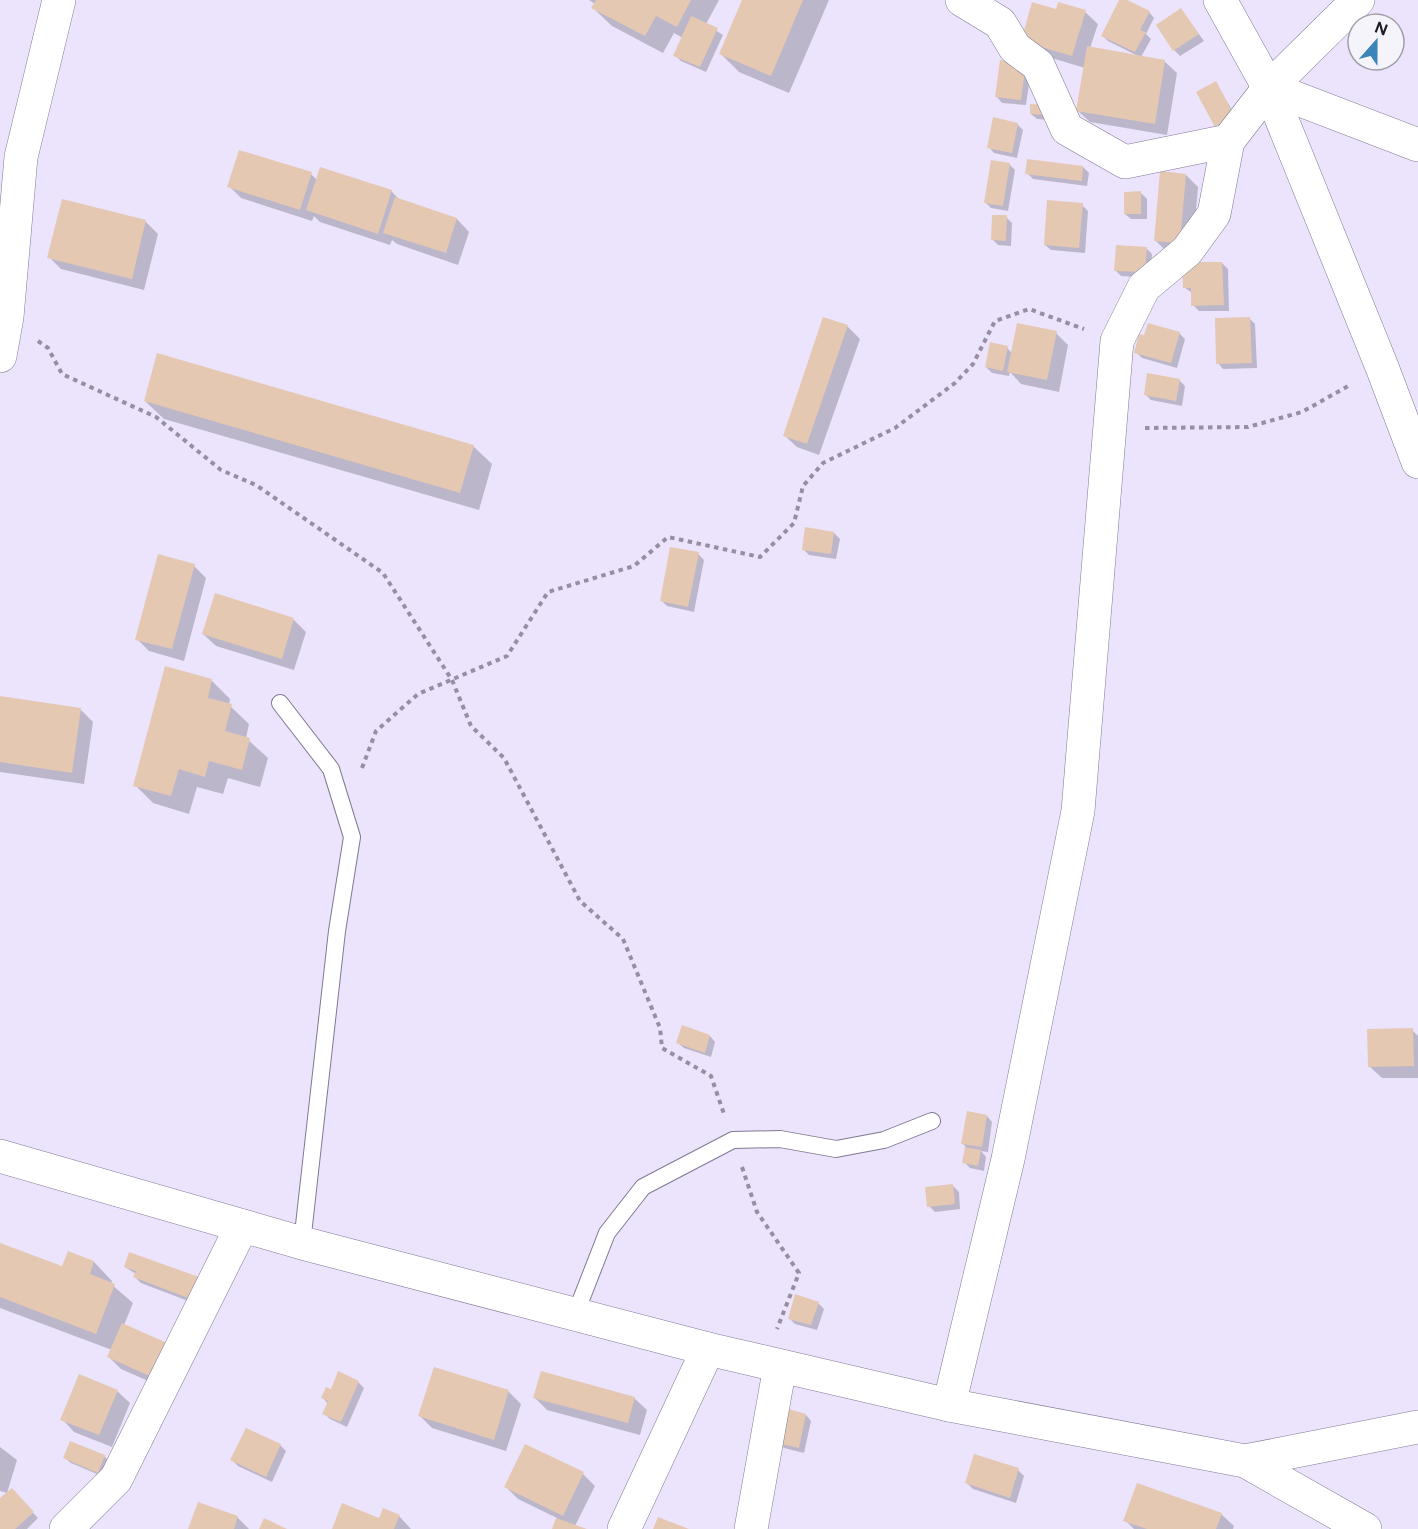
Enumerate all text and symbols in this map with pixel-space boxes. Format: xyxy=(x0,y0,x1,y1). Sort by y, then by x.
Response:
north arrow xyxy=(1346,12,1406,72)
text: N xyxy=(1372,17,1390,40)

